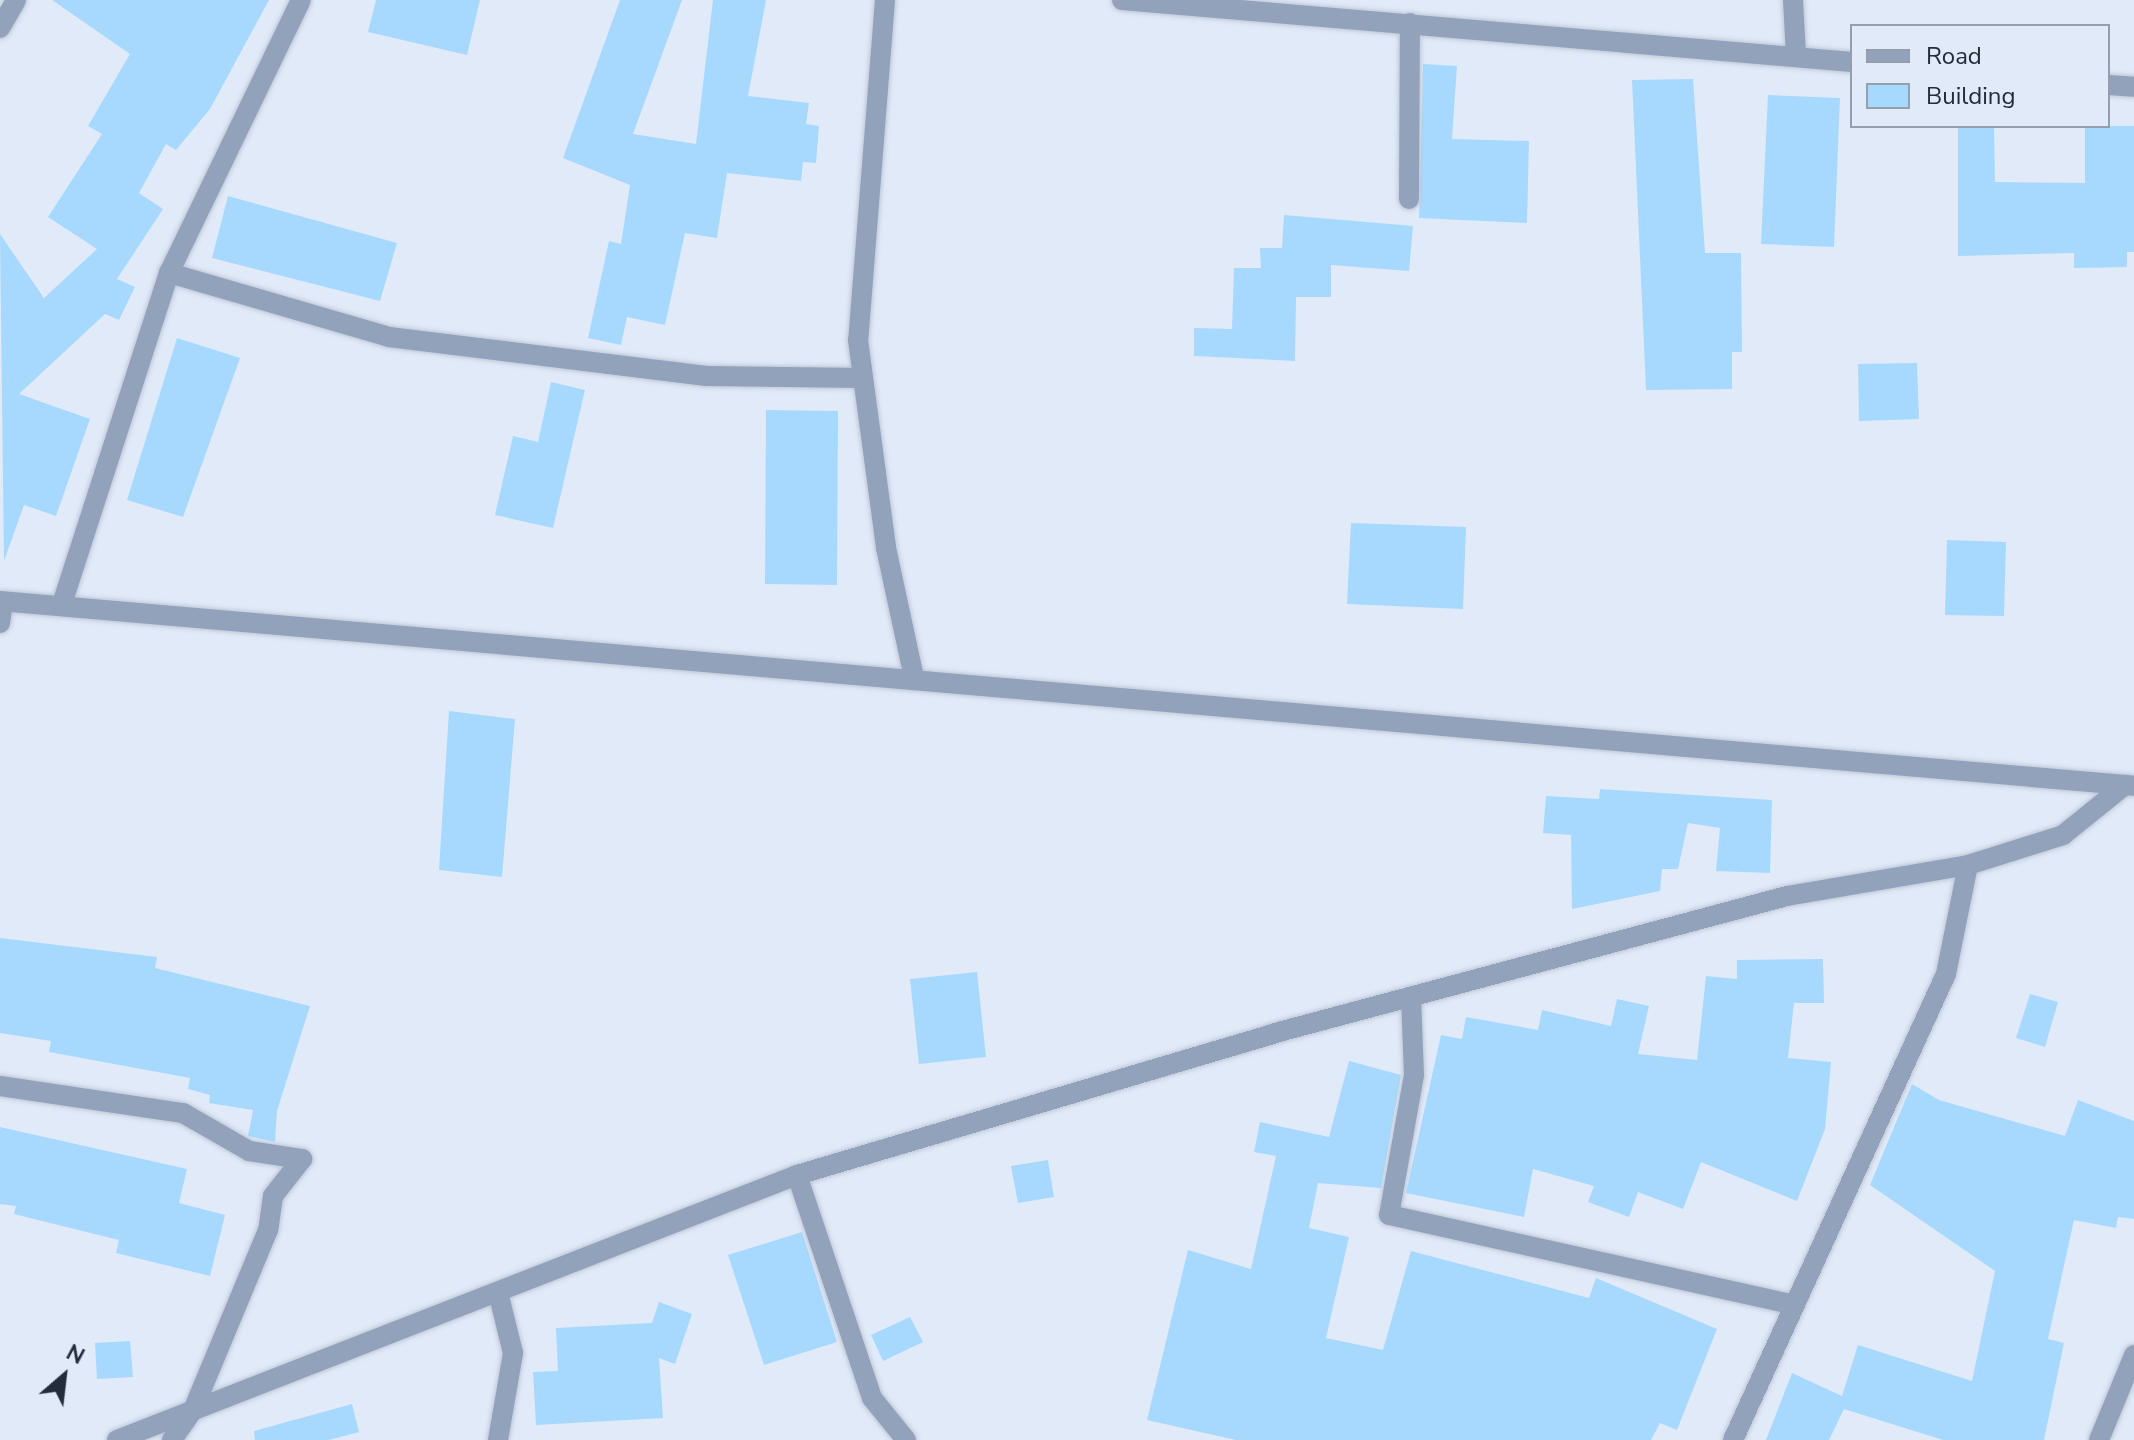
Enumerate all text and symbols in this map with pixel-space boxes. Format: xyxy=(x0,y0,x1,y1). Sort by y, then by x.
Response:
legend xyxy=(1850,24,2110,128)
text: Road xyxy=(1926,40,1982,72)
text: Building xyxy=(1926,80,2016,112)
north arrow xyxy=(24,1336,104,1416)
text: N xyxy=(61,1338,90,1372)

